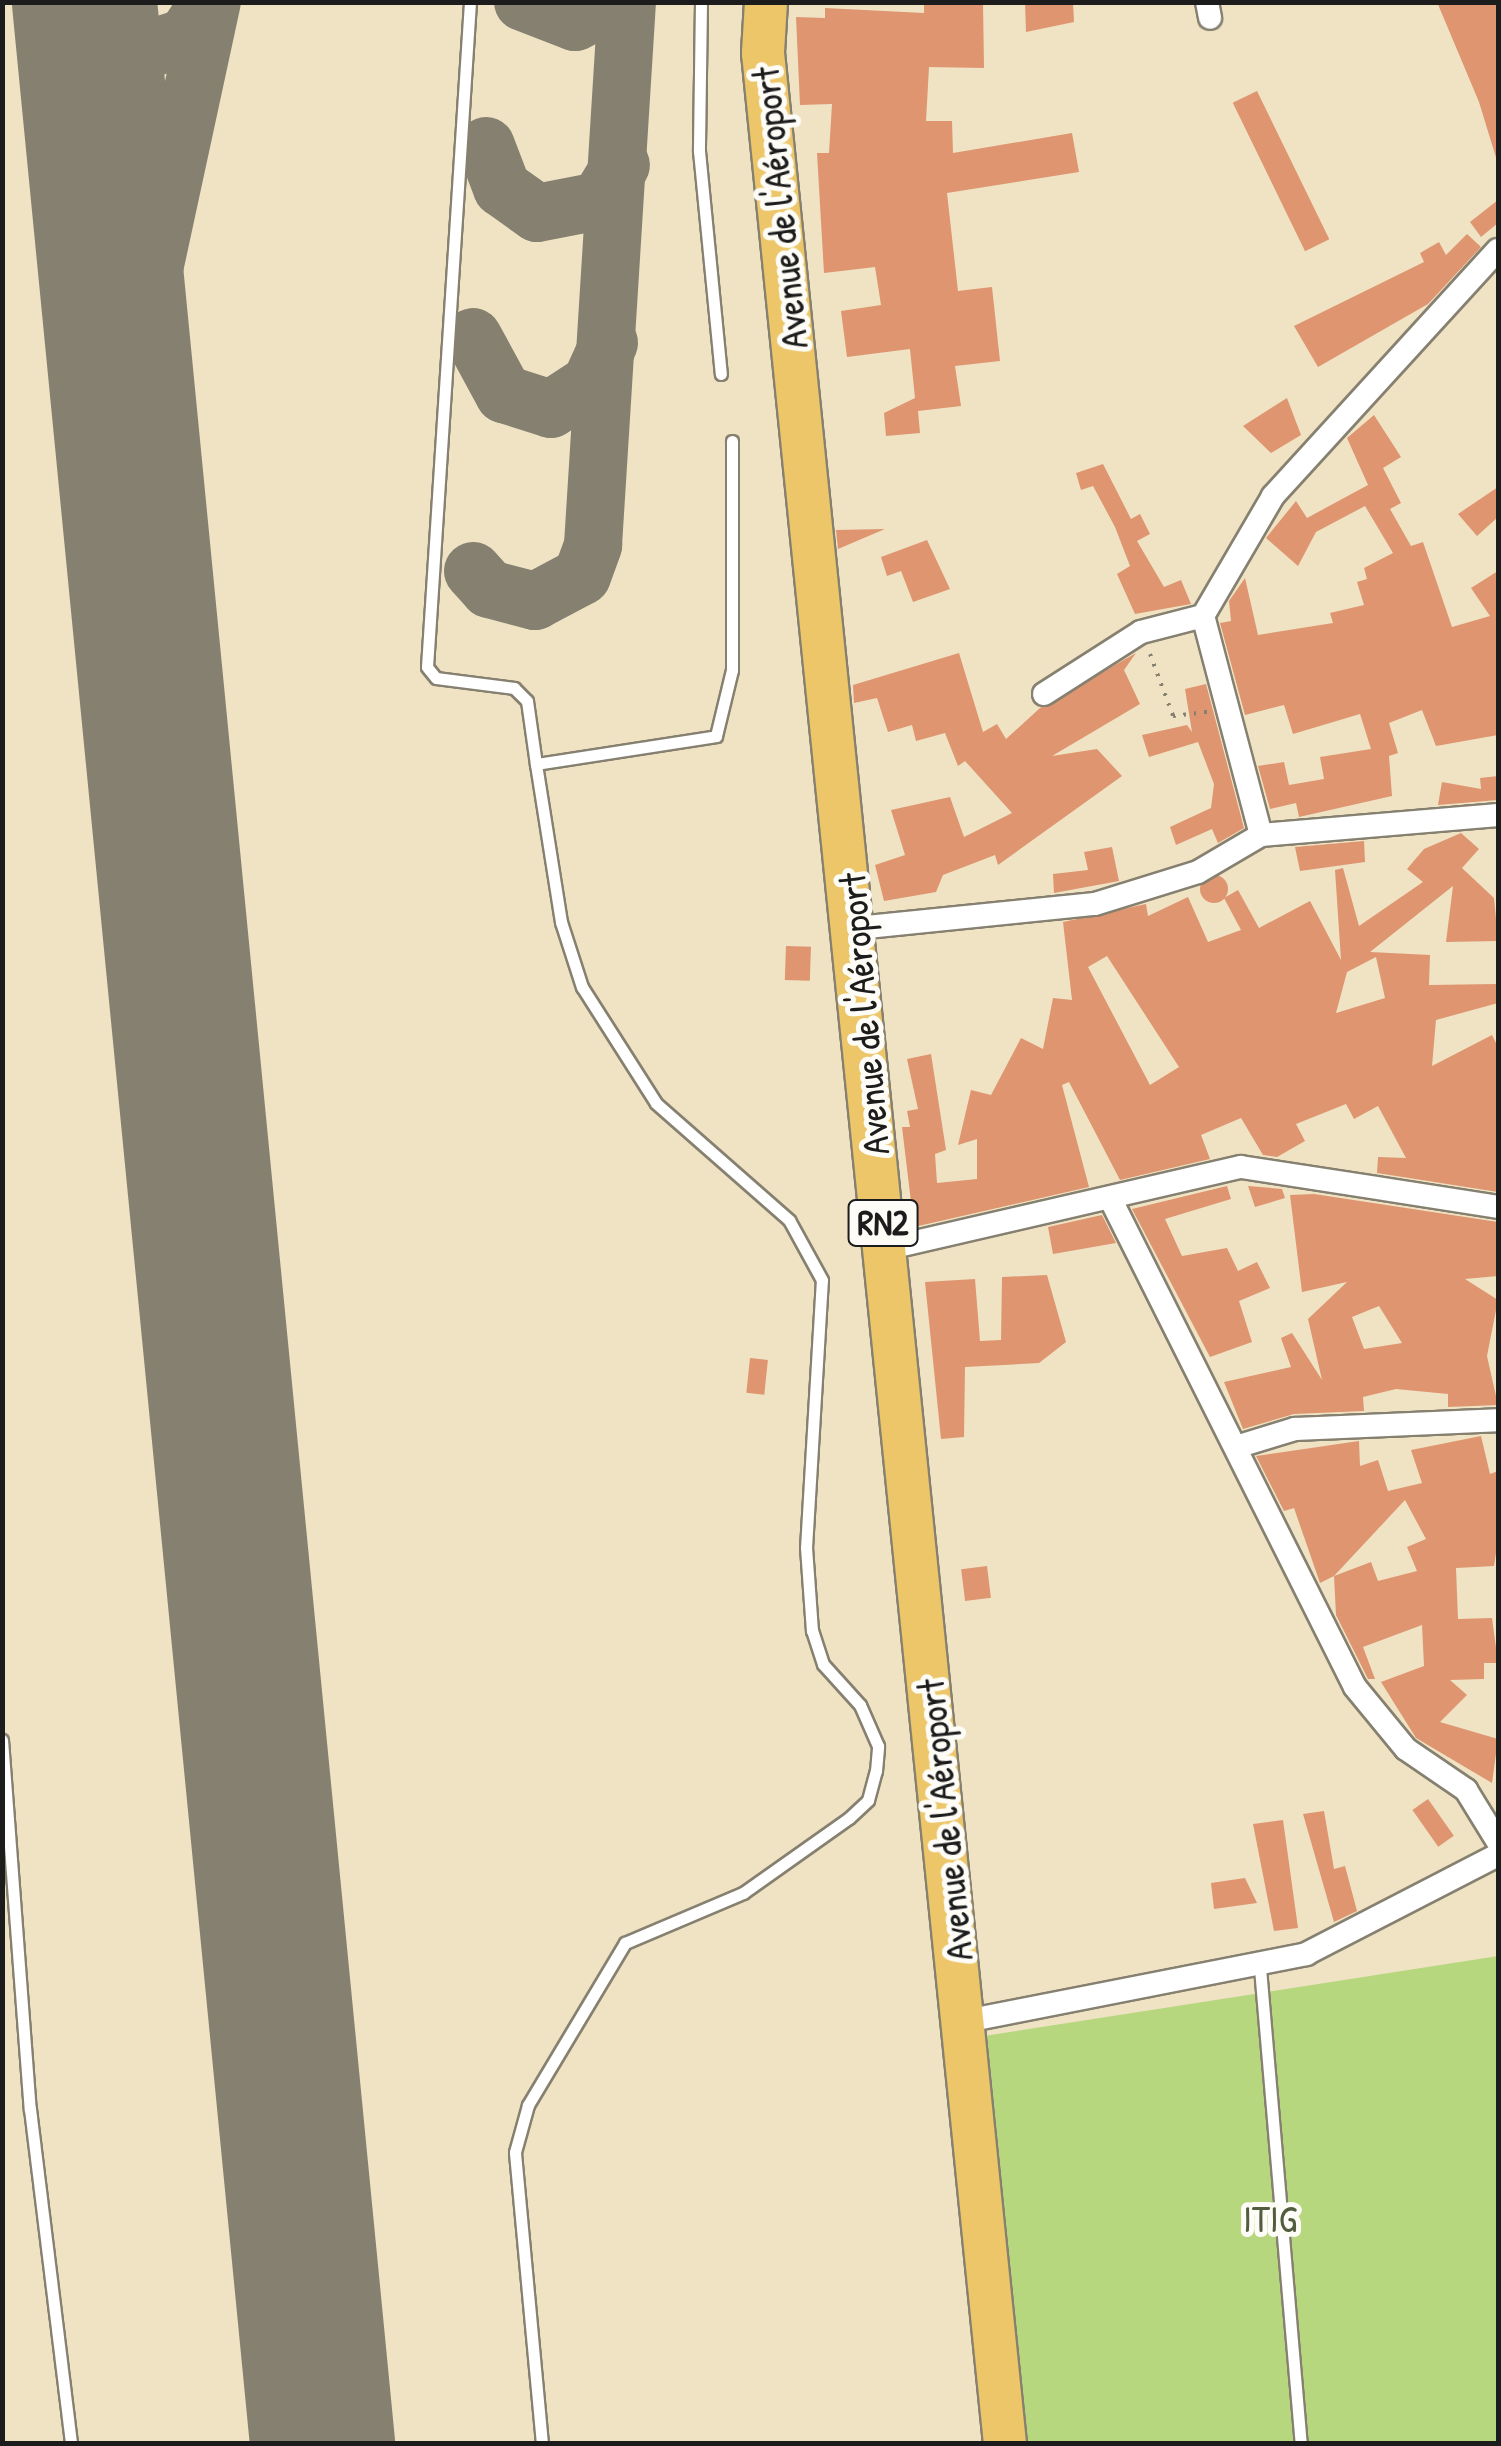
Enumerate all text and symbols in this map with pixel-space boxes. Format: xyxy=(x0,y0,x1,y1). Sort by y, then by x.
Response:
street label: Avenue de l'Aéroport xyxy=(743,65,817,351)
street label: Avenue de l'Aéroport xyxy=(829,871,899,1157)
road number: RN2 xyxy=(846,1193,920,1253)
street label: Avenue de l'Aéroport xyxy=(908,1677,982,1963)
park label: ITIG xyxy=(1243,2196,1297,2242)

